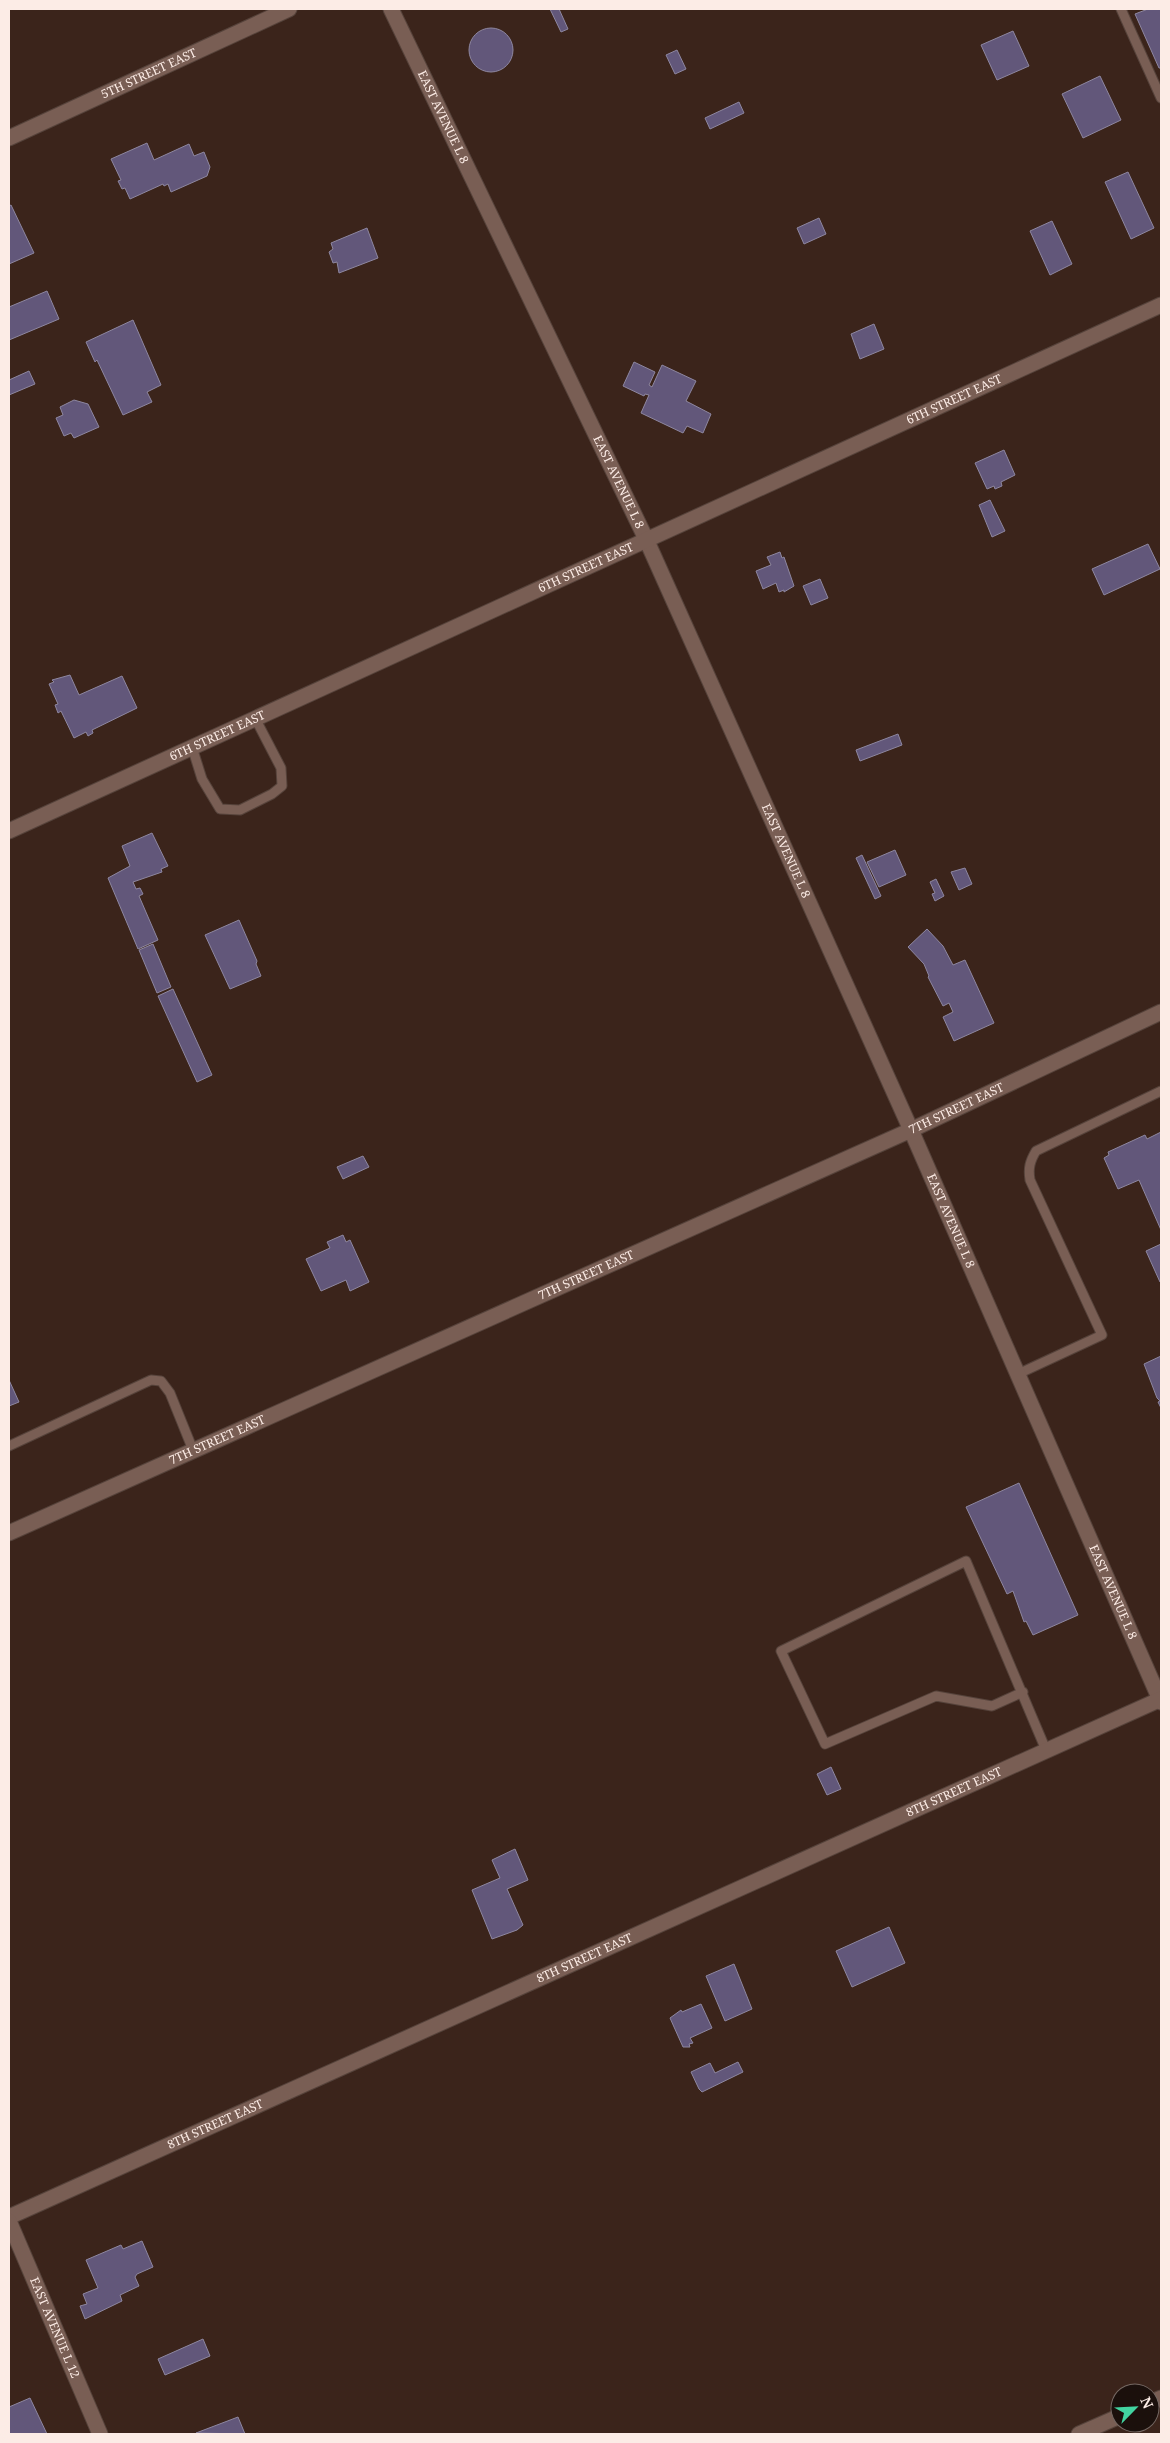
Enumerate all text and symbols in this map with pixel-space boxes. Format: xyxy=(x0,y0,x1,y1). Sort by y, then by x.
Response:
street label: 5TH STREET EAST xyxy=(98,43,200,102)
street label: EAST AVENUE L 8 xyxy=(414,67,473,167)
street label: 6TH STREET EAST xyxy=(903,370,1005,428)
street label: EAST AVENUE L 8 xyxy=(589,432,649,532)
street label: 6TH STREET EAST xyxy=(535,538,637,596)
street label: 6TH STREET EAST xyxy=(167,706,268,765)
street label: EAST AVENUE L 8 xyxy=(758,801,815,901)
street label: 7TH STREET EAST xyxy=(906,1078,1007,1138)
street label: EAST AVENUE L 8 xyxy=(923,1171,979,1271)
street label: 7TH STREET EAST xyxy=(535,1246,637,1304)
street label: 7TH STREET EAST xyxy=(166,1410,268,1468)
street label: EAST AVENUE L 8 xyxy=(1085,1542,1142,1642)
street label: 8TH STREET EAST xyxy=(903,1762,1005,1821)
street label: 8TH STREET EAST xyxy=(534,1929,635,1987)
street label: 8TH STREET EAST xyxy=(164,2095,266,2153)
street label: EAST AVENUE L 12 xyxy=(26,2274,84,2381)
north arrow xyxy=(1110,2383,1160,2433)
text: N xyxy=(1136,2394,1158,2411)

